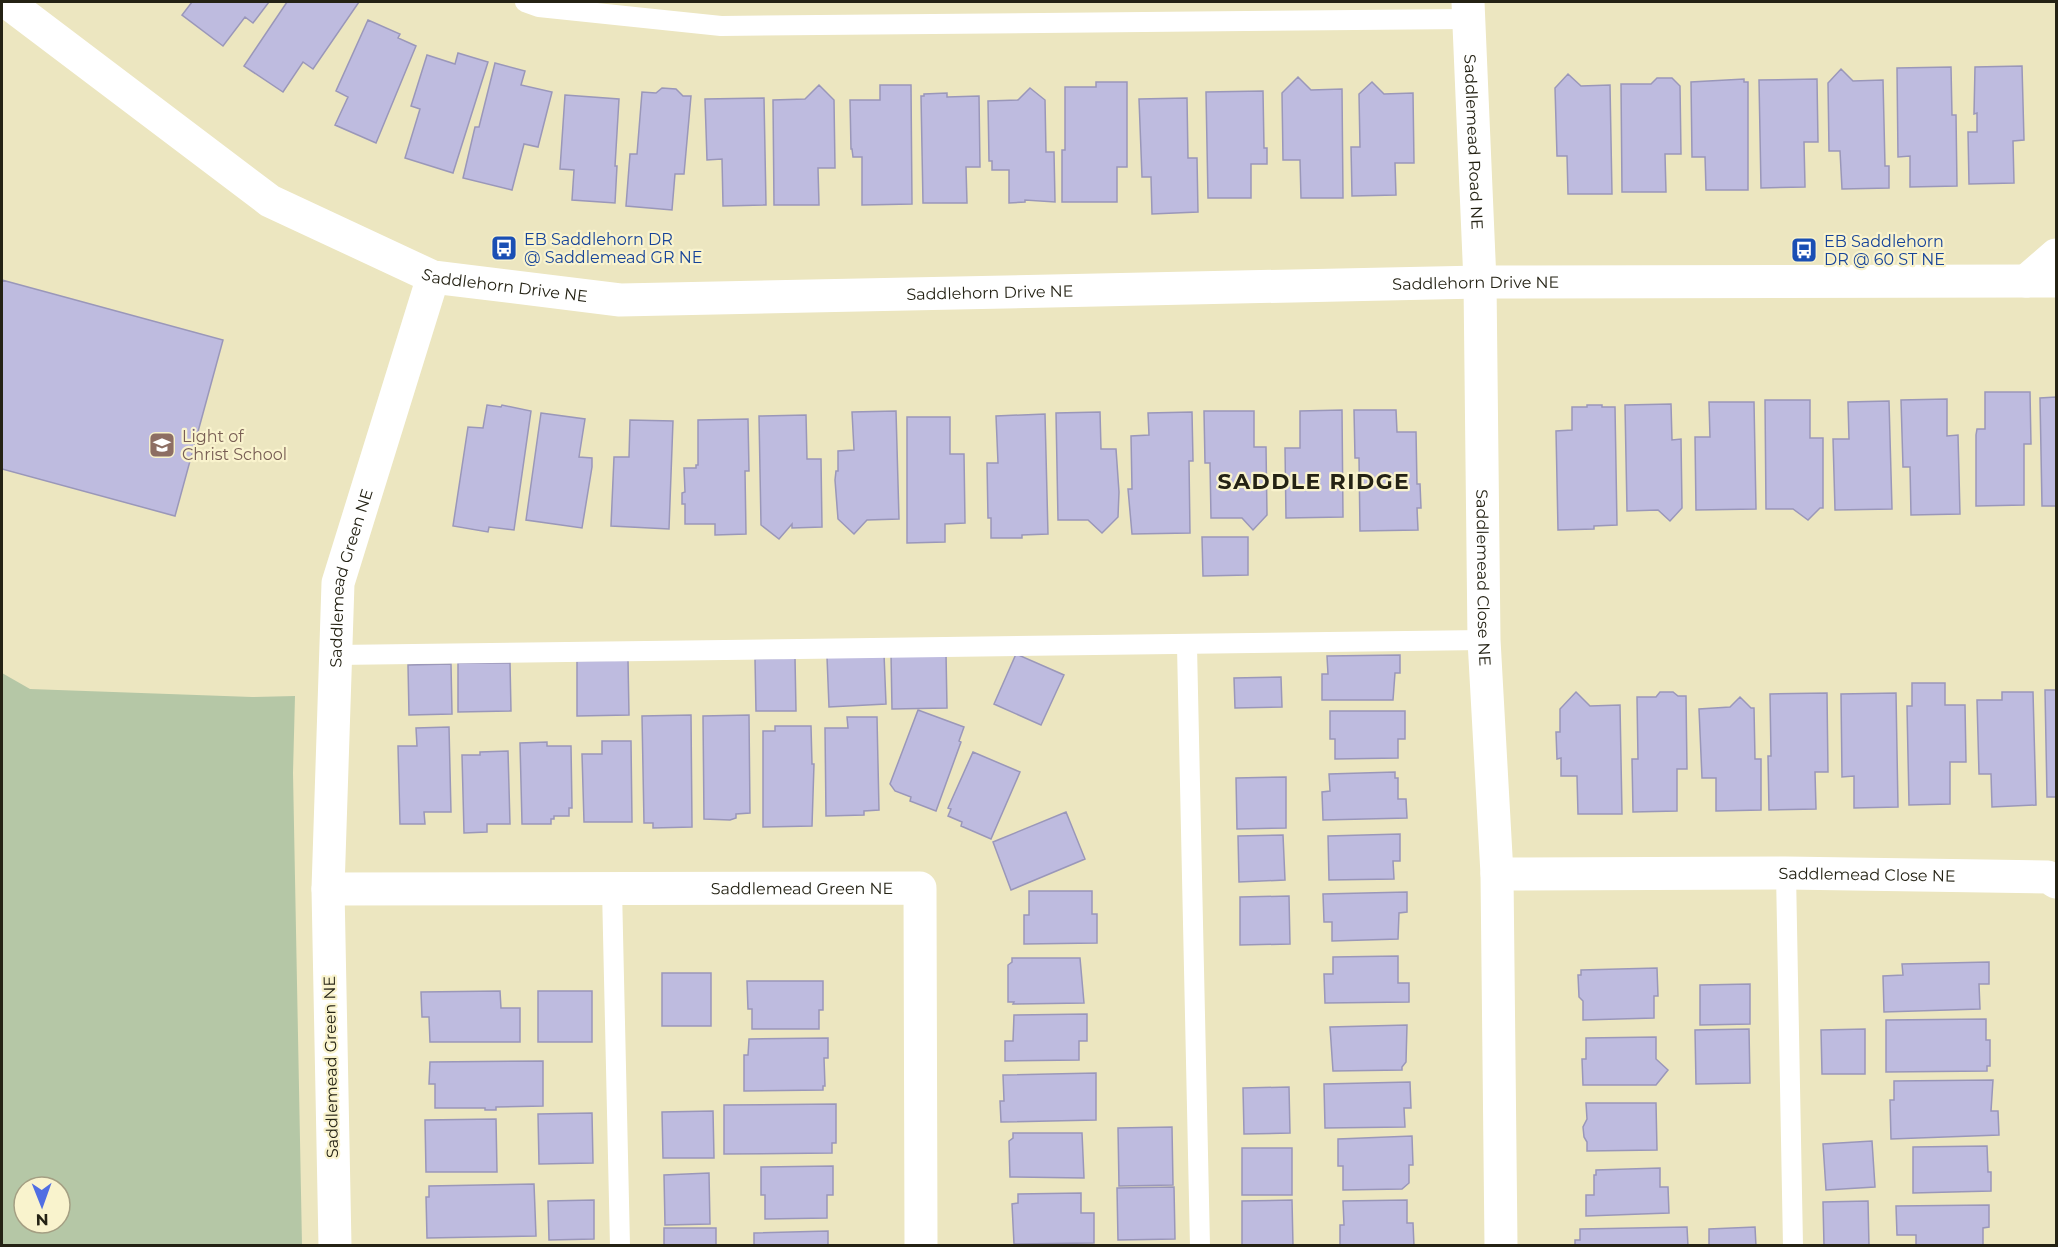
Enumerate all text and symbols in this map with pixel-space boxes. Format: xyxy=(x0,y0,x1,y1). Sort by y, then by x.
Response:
street label: Saddlemead Road NE xyxy=(1461,54,1487,230)
place label: EB Saddlehorn DR @ Saddlemead GR NE xyxy=(524,230,702,267)
place label: EB Saddlehorn DR @ 60 ST NE xyxy=(1824,232,1945,269)
bus stop icon: EB Saddlehorn DR @ Saddlemead GR NE xyxy=(489,233,519,263)
bus stop icon: EB Saddlehorn DR @ 60 ST NE xyxy=(1789,235,1819,265)
street label: Saddlehorn Drive NE xyxy=(419,264,589,305)
street label: Saddlehorn Drive NE xyxy=(1392,272,1559,293)
street label: Saddlehorn Drive NE xyxy=(906,281,1074,304)
place label: Light of Christ School xyxy=(182,427,287,464)
school or university icon: Light of Christ School xyxy=(147,430,177,460)
district label: SADDLE RIDGE xyxy=(1218,468,1410,495)
street label: Saddlemead Green NE xyxy=(326,487,376,668)
street label: Saddlemead Close NE xyxy=(1473,489,1495,667)
street label: Saddlemead Close NE xyxy=(1778,863,1956,885)
street label: Saddlemead Green NE xyxy=(711,879,893,898)
street label: Saddlemead Green NE xyxy=(320,976,342,1158)
north arrow xyxy=(12,1175,72,1235)
text: N xyxy=(36,1210,49,1229)

